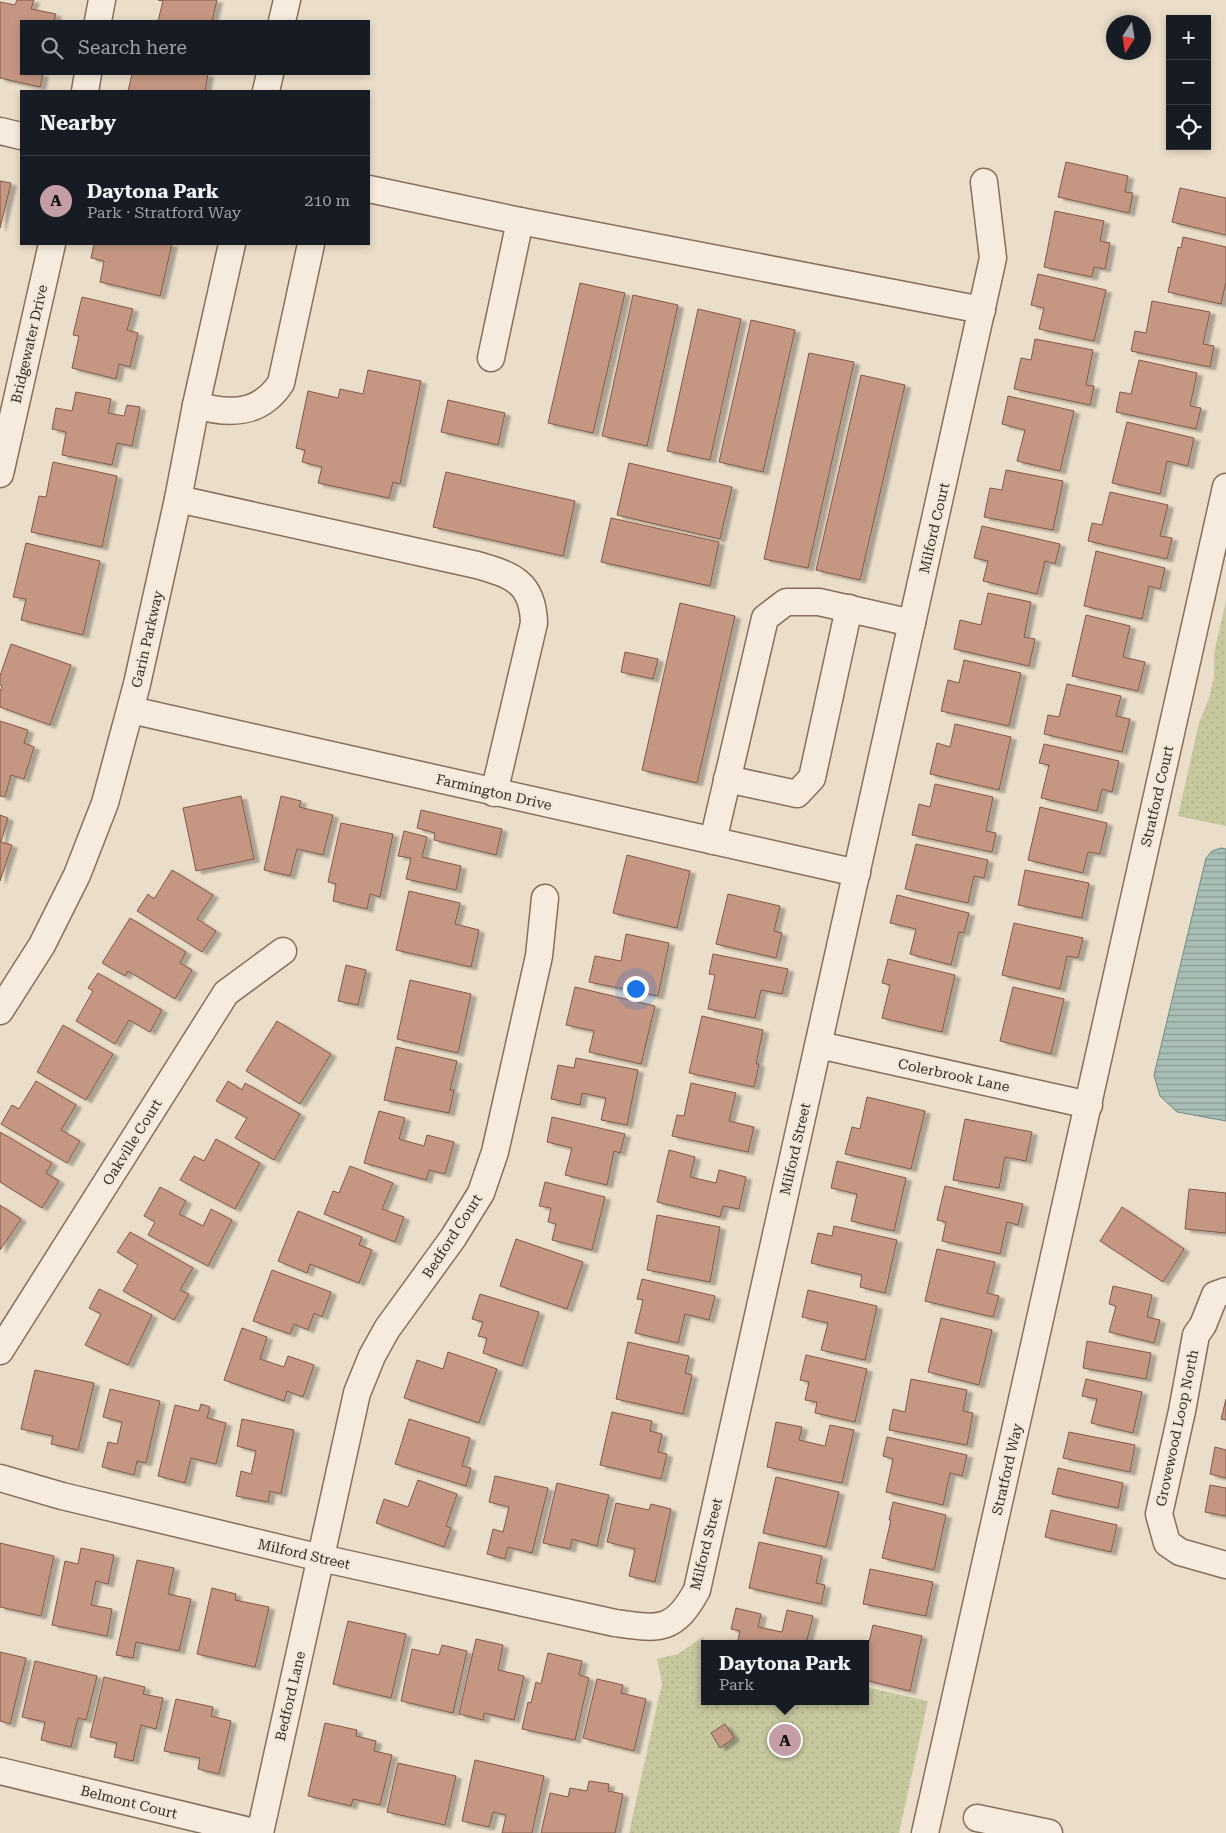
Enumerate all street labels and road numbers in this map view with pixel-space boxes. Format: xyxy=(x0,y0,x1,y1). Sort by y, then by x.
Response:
street label: Bridgewater Drive xyxy=(8,283,50,405)
street label: Milford Court xyxy=(916,481,952,575)
street label: Garin Parkway xyxy=(128,588,166,689)
street label: Stratford Court xyxy=(1138,744,1176,848)
street label: Farmington Drive xyxy=(435,771,554,813)
street label: Colerbrook Lane xyxy=(897,1055,1012,1095)
street label: Oakville Court xyxy=(99,1096,165,1188)
street label: Milford Street xyxy=(777,1101,813,1197)
street label: Bedford Court xyxy=(419,1191,485,1281)
street label: Grovewood Loop North xyxy=(1153,1348,1201,1508)
street label: Stratford Way xyxy=(989,1421,1025,1516)
street label: Milford Street xyxy=(687,1496,725,1592)
street label: Milford Street xyxy=(256,1536,352,1572)
street label: Bedford Lane xyxy=(272,1649,308,1742)
street label: Belmont Court xyxy=(79,1782,179,1822)

